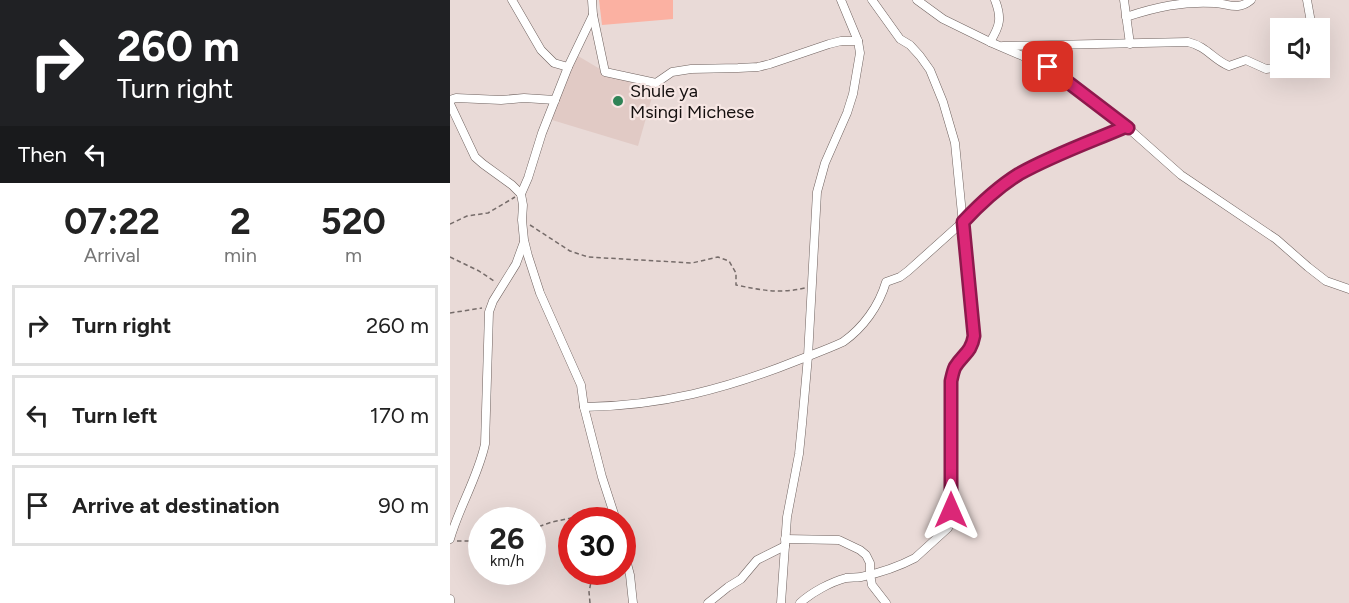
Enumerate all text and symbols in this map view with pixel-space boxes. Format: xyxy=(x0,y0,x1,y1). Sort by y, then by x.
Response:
map controls xyxy=(1270,18,1330,78)
button: sound xyxy=(1270,18,1330,78)
text: 260 m xyxy=(117,21,240,72)
icon: right xyxy=(18,24,96,102)
pin xyxy=(1022,41,1073,92)
icon: arrive xyxy=(1031,50,1064,83)
text: Turn right xyxy=(117,72,233,105)
place label: Shule ya Msingi Michese xyxy=(630,80,754,123)
marker: Shule ya Msingi Michese xyxy=(611,94,625,108)
icon: left xyxy=(79,138,112,171)
text: Then xyxy=(18,141,67,168)
text: 07:22 xyxy=(64,200,160,243)
text: 2 xyxy=(230,200,251,243)
text: 520 xyxy=(321,200,386,243)
text: Arrival xyxy=(84,243,140,267)
text: min xyxy=(224,243,257,267)
text: m xyxy=(345,243,362,267)
icon: right xyxy=(21,309,54,342)
text: Turn right xyxy=(72,312,171,339)
text: 260 m xyxy=(366,312,429,339)
icon: left xyxy=(21,399,54,432)
text: Turn left xyxy=(72,402,158,429)
text: 170 m xyxy=(370,402,429,429)
position arrow xyxy=(919,478,983,542)
icon: arrive xyxy=(21,489,54,522)
text: Arrive at destination xyxy=(72,492,280,519)
text: 90 m xyxy=(378,492,429,519)
speed limit sign: 30 xyxy=(558,507,636,585)
text: 26 xyxy=(490,520,524,557)
text: km/h xyxy=(490,552,524,570)

